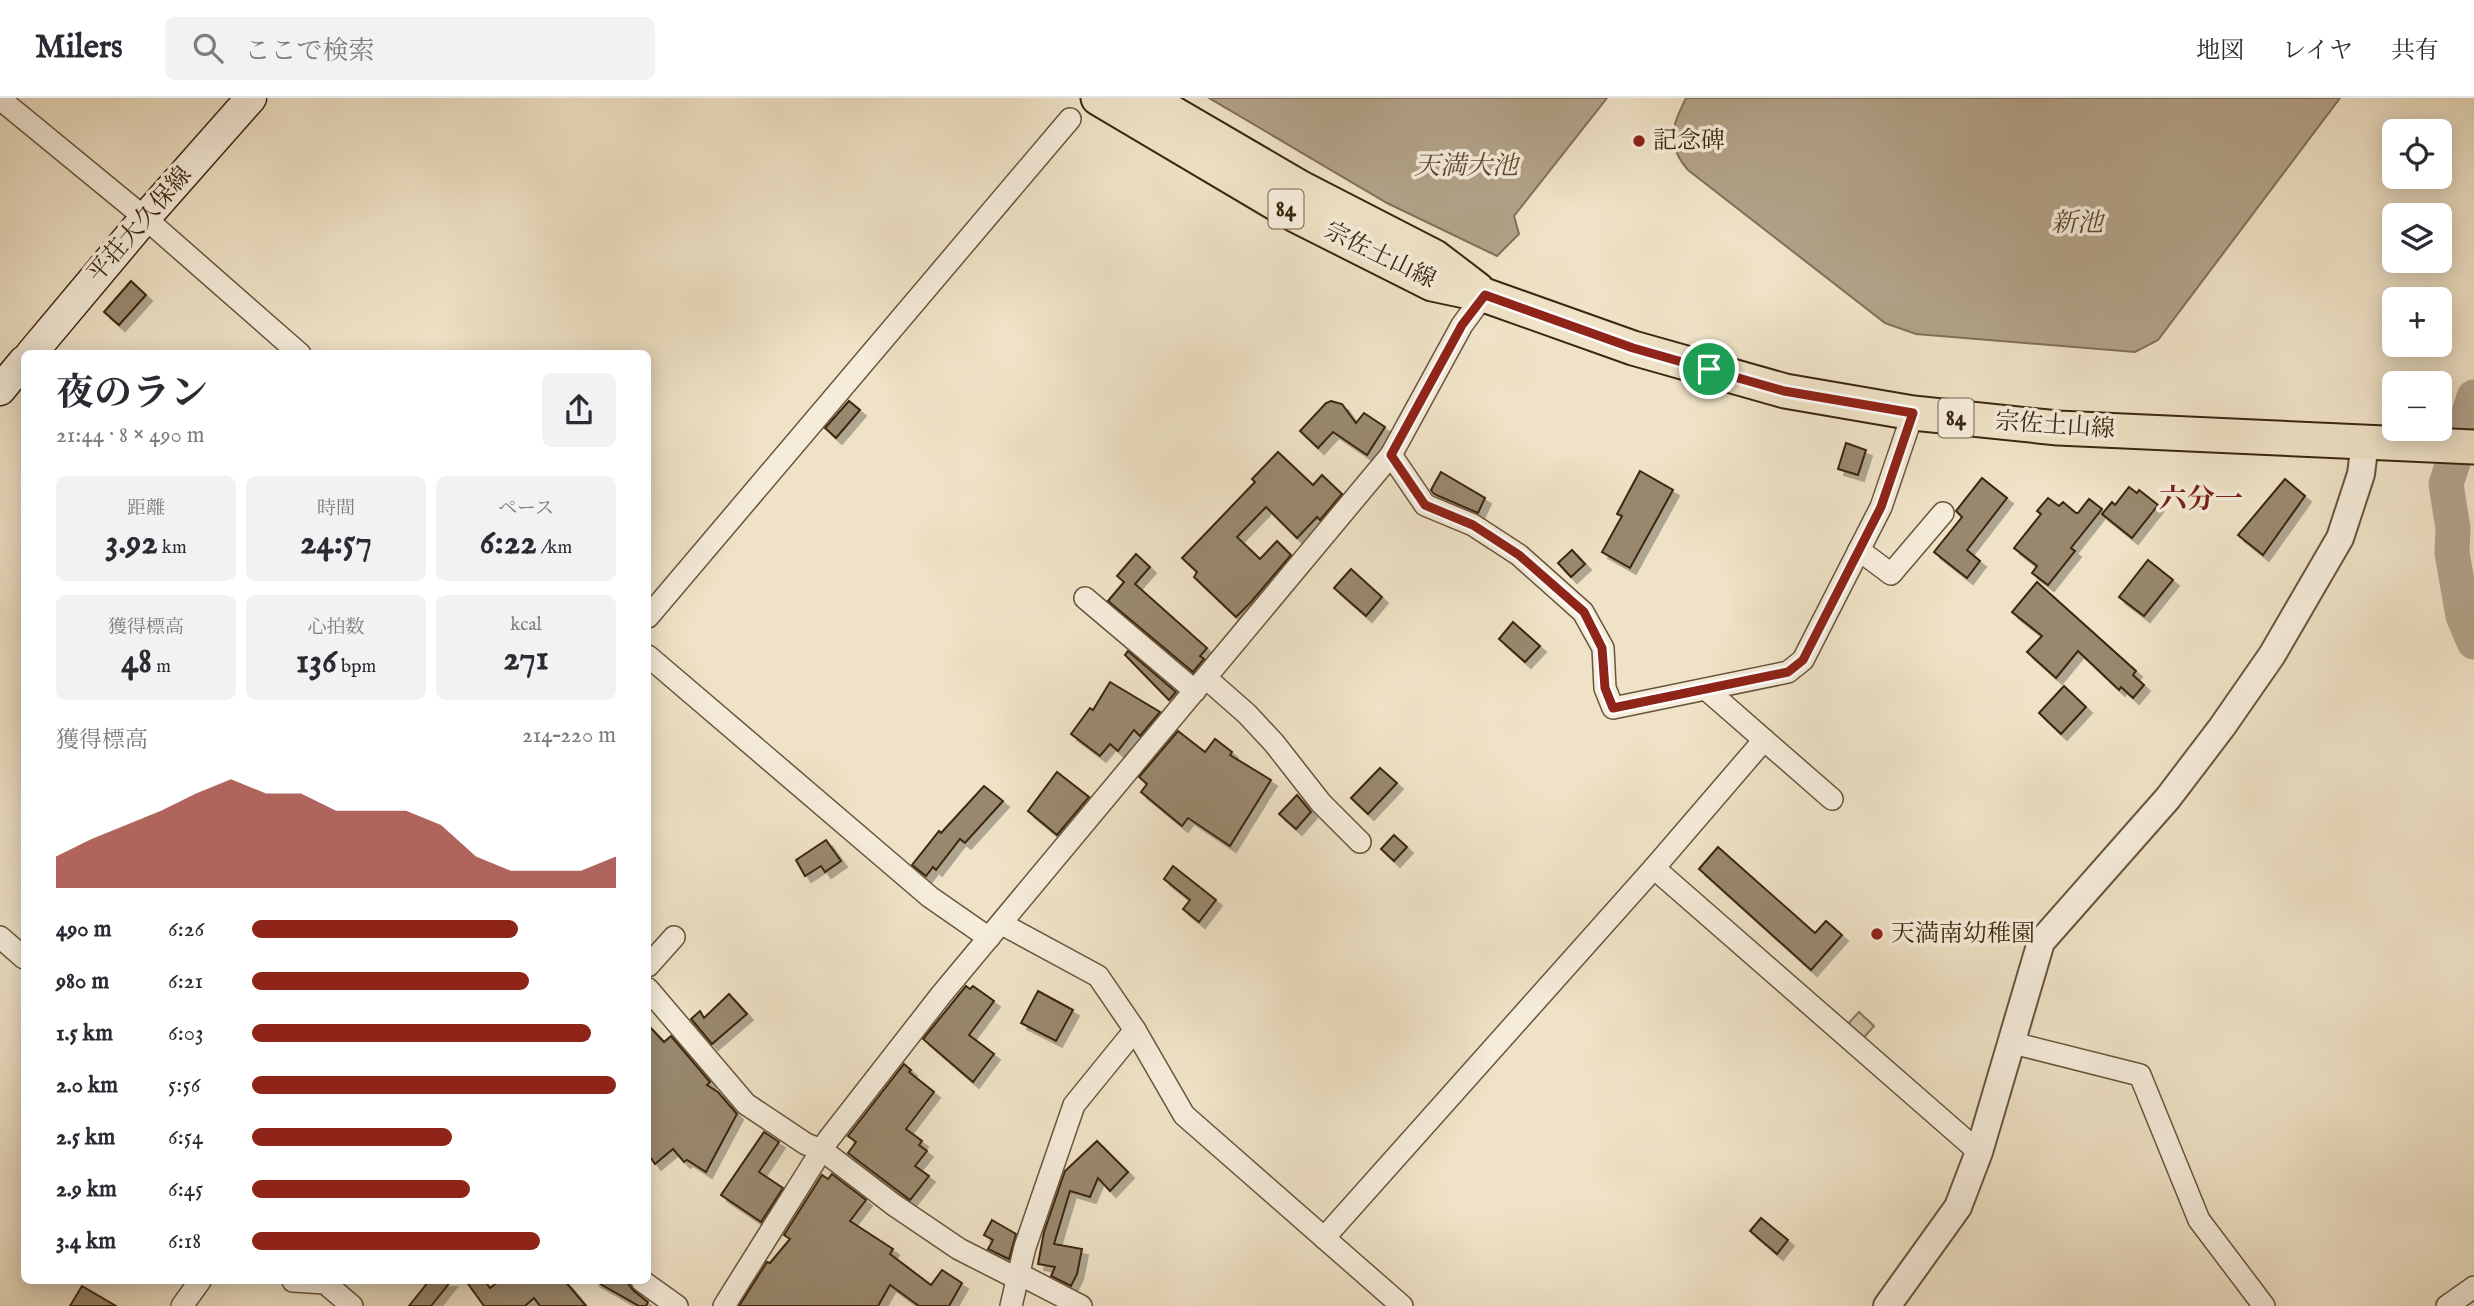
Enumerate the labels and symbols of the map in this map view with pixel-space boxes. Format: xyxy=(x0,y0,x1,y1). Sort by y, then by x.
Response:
place label: 記念碑 xyxy=(1653,126,1725,157)
marker: 記念碑 xyxy=(1631,133,1647,149)
water label: 天満大池 xyxy=(1414,150,1521,183)
street label: 平荘大久保線 xyxy=(81,160,199,290)
road number: 84 xyxy=(1268,190,1304,228)
water label: 新池 xyxy=(2051,207,2106,240)
street label: 宗佐土山線 xyxy=(1319,216,1441,296)
pin xyxy=(1679,339,1739,399)
road number: 84 xyxy=(1938,398,1974,438)
street label: 宗佐土山線 xyxy=(1994,406,2116,446)
district label: 六分一 xyxy=(2159,483,2243,518)
place label: 天満南幼稚園 xyxy=(1891,919,2035,950)
marker: 天満南幼稚園 xyxy=(1869,926,1885,942)

